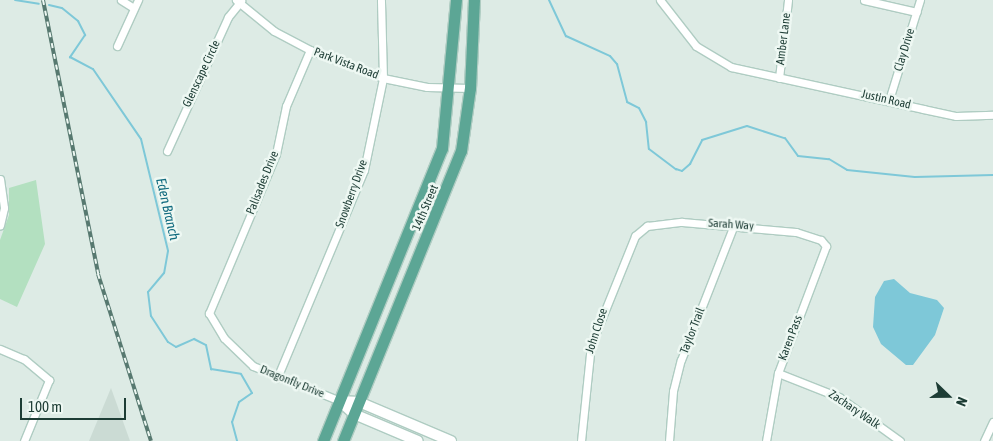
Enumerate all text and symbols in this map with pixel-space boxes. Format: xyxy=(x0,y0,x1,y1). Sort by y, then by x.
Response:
street label: Amber Lane xyxy=(774,12,794,66)
street label: Clay Drive xyxy=(892,27,918,73)
street label: Glenscape Circle xyxy=(180,38,224,110)
street label: Park Vista Road xyxy=(312,45,380,83)
street label: Justin Road xyxy=(860,87,912,113)
street label: Palisades Drive xyxy=(244,149,282,217)
street label: Snowberry Drive xyxy=(333,158,371,230)
water label: Eden Branch xyxy=(153,176,183,242)
street label: 14th Street xyxy=(410,183,442,233)
street label: Sarah Way xyxy=(708,216,754,234)
street label: Taylor Trail xyxy=(678,306,708,356)
street label: John Close xyxy=(583,307,611,355)
street label: Karen Pass xyxy=(776,313,806,363)
street label: Dragonfly Drive xyxy=(258,363,326,401)
north arrow xyxy=(923,371,973,421)
street label: Zachary Walk xyxy=(825,387,883,433)
scale bar xyxy=(22,388,129,420)
text: N xyxy=(953,395,971,408)
text: 100 m xyxy=(28,398,62,415)

